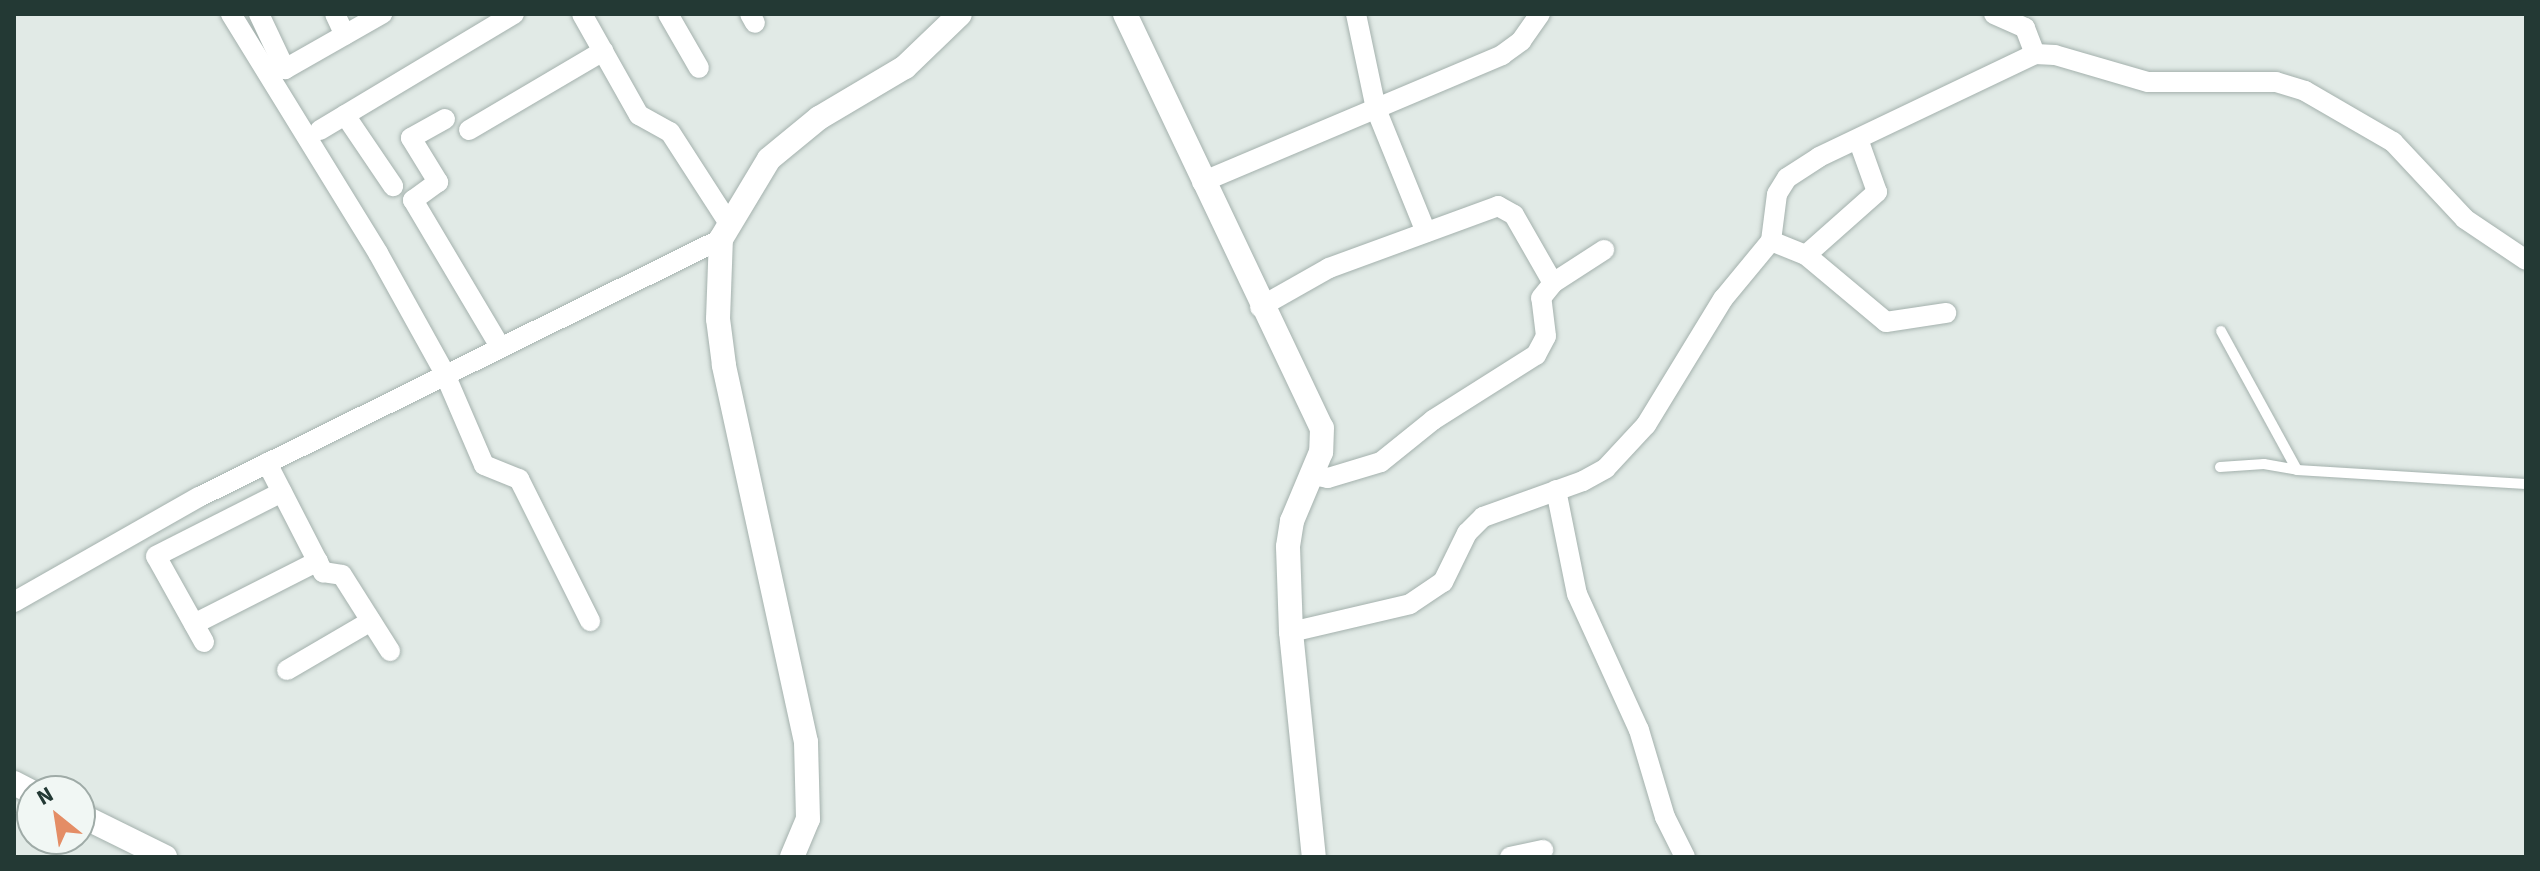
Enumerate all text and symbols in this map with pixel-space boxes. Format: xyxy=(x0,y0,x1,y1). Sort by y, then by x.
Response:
north arrow xyxy=(16,775,96,855)
text: N xyxy=(31,778,59,813)

